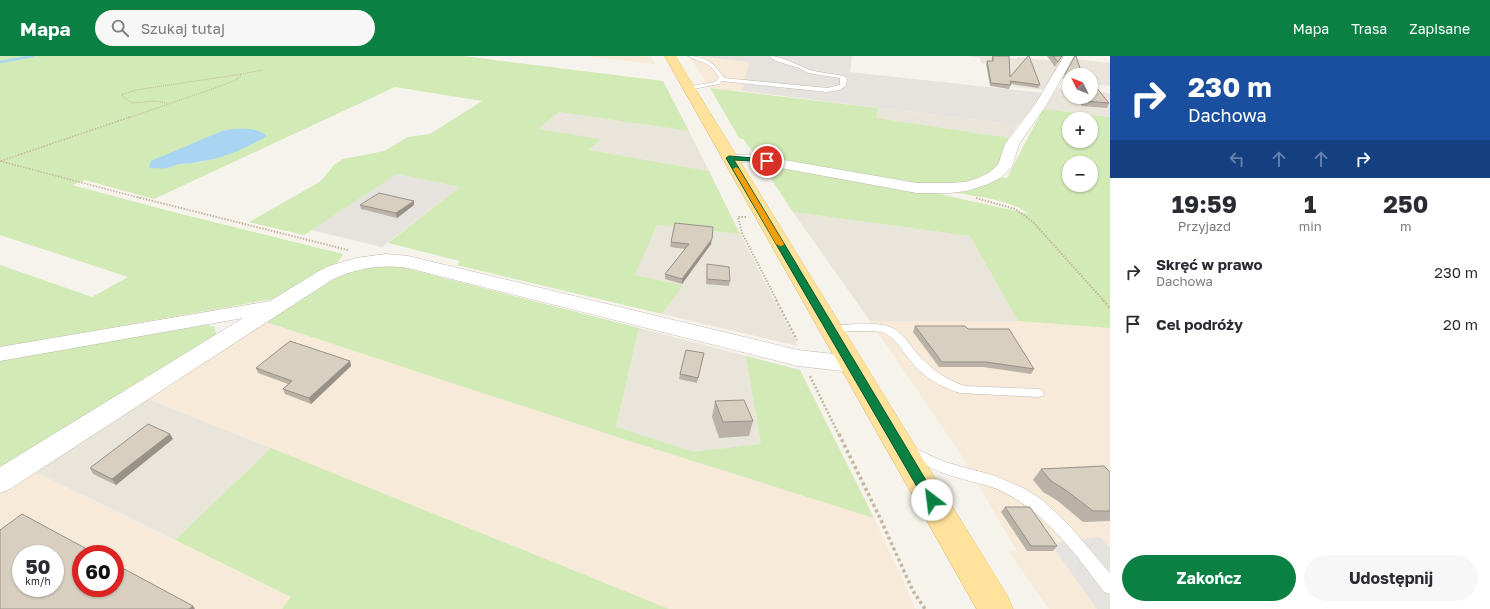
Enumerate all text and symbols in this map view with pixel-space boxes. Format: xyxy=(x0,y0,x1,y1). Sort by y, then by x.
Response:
search box xyxy=(95,10,375,46)
text: Mapa xyxy=(20,17,71,40)
icon: search xyxy=(109,17,131,39)
text: Szukaj tutaj xyxy=(141,19,225,37)
text: Mapa xyxy=(1293,20,1329,37)
text: Trasa xyxy=(1351,20,1387,37)
text: Zapisane xyxy=(1409,20,1470,37)
north arrow xyxy=(1062,68,1098,104)
map controls xyxy=(1062,68,1098,192)
text: 230 m xyxy=(1188,70,1272,103)
icon: right xyxy=(1122,72,1174,124)
text: Dachowa xyxy=(1188,104,1267,126)
button: + xyxy=(1062,112,1098,148)
pin xyxy=(750,144,784,178)
icon: left xyxy=(1226,148,1248,170)
icon: ahead xyxy=(1268,148,1290,170)
icon: ahead xyxy=(1310,148,1332,170)
icon: right xyxy=(1352,148,1374,170)
icon: arrive xyxy=(756,150,778,172)
button: − xyxy=(1062,156,1098,192)
text: 19:59 xyxy=(1172,189,1237,218)
text: 1 xyxy=(1304,189,1316,218)
text: 250 xyxy=(1383,189,1428,218)
text: Przyjazd xyxy=(1178,218,1231,234)
text: min xyxy=(1299,218,1322,234)
text: m xyxy=(1400,218,1412,234)
text: Skręć w prawo xyxy=(1156,255,1263,273)
icon: right xyxy=(1122,261,1144,283)
text: 230 m xyxy=(1434,263,1478,281)
text: Dachowa xyxy=(1156,273,1213,289)
icon: arrive xyxy=(1122,313,1144,335)
text: Cel podróży xyxy=(1156,315,1243,333)
text: 20 m xyxy=(1443,315,1478,333)
position arrow xyxy=(911,479,953,521)
speed limit sign: 60 xyxy=(72,545,124,597)
text: 50 xyxy=(25,554,51,578)
button: Zakończ xyxy=(1122,555,1296,601)
button: Udostępnij xyxy=(1304,555,1478,601)
text: km/h xyxy=(25,575,51,587)

